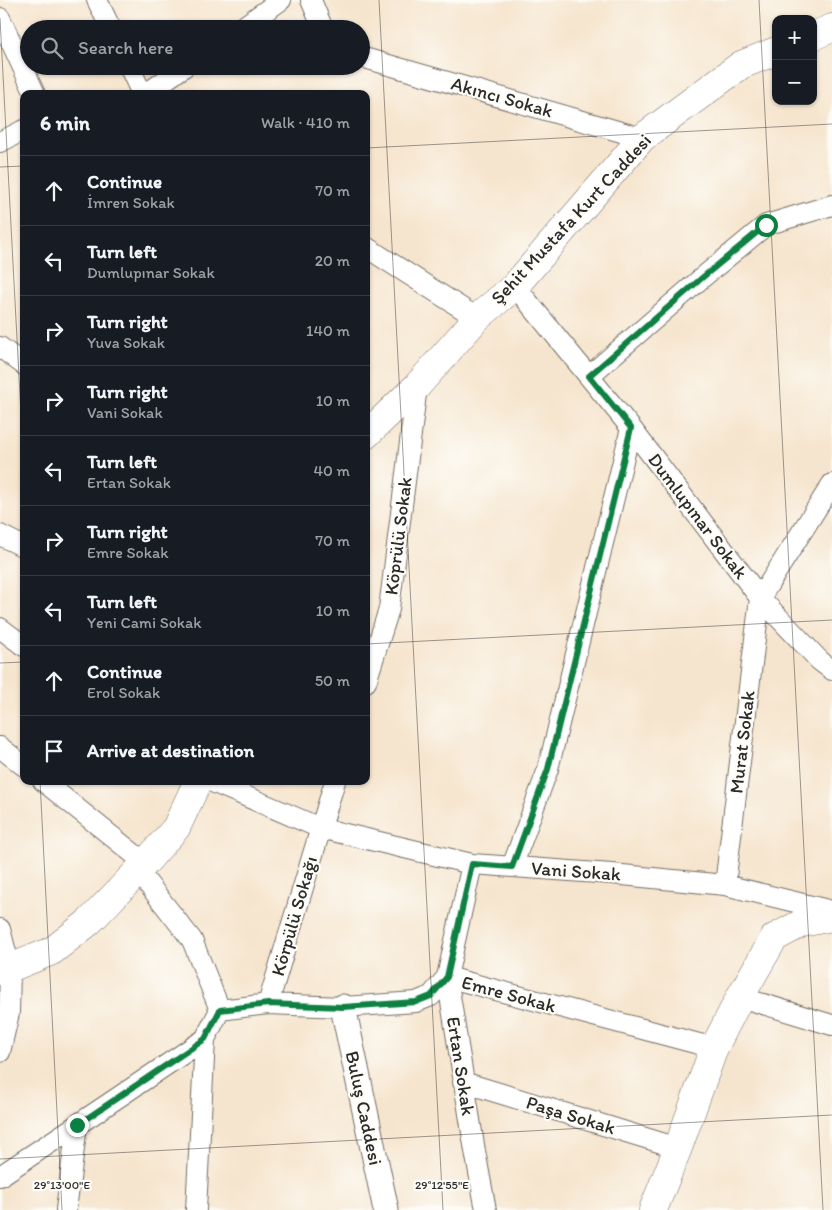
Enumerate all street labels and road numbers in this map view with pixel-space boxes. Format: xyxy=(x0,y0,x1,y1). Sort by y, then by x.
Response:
street label: Akıncı Sokak xyxy=(449,72,556,123)
street label: Şehit Mustafa Kurt Caddesi xyxy=(486,129,656,309)
street label: Dumlupınar Sokak xyxy=(643,449,753,584)
street label: Köprülü Sokak xyxy=(379,475,417,596)
street label: Murat Sokak xyxy=(724,689,760,795)
street label: Körpülü Sokağı xyxy=(266,853,322,979)
street label: Vani Sokak xyxy=(530,856,622,886)
street label: Emre Sokak xyxy=(459,970,559,1018)
street label: Ertan Sokak xyxy=(442,1015,480,1117)
street label: Buluş Caddesi xyxy=(341,1049,387,1167)
street label: Paşa Sokak xyxy=(524,1091,619,1140)

